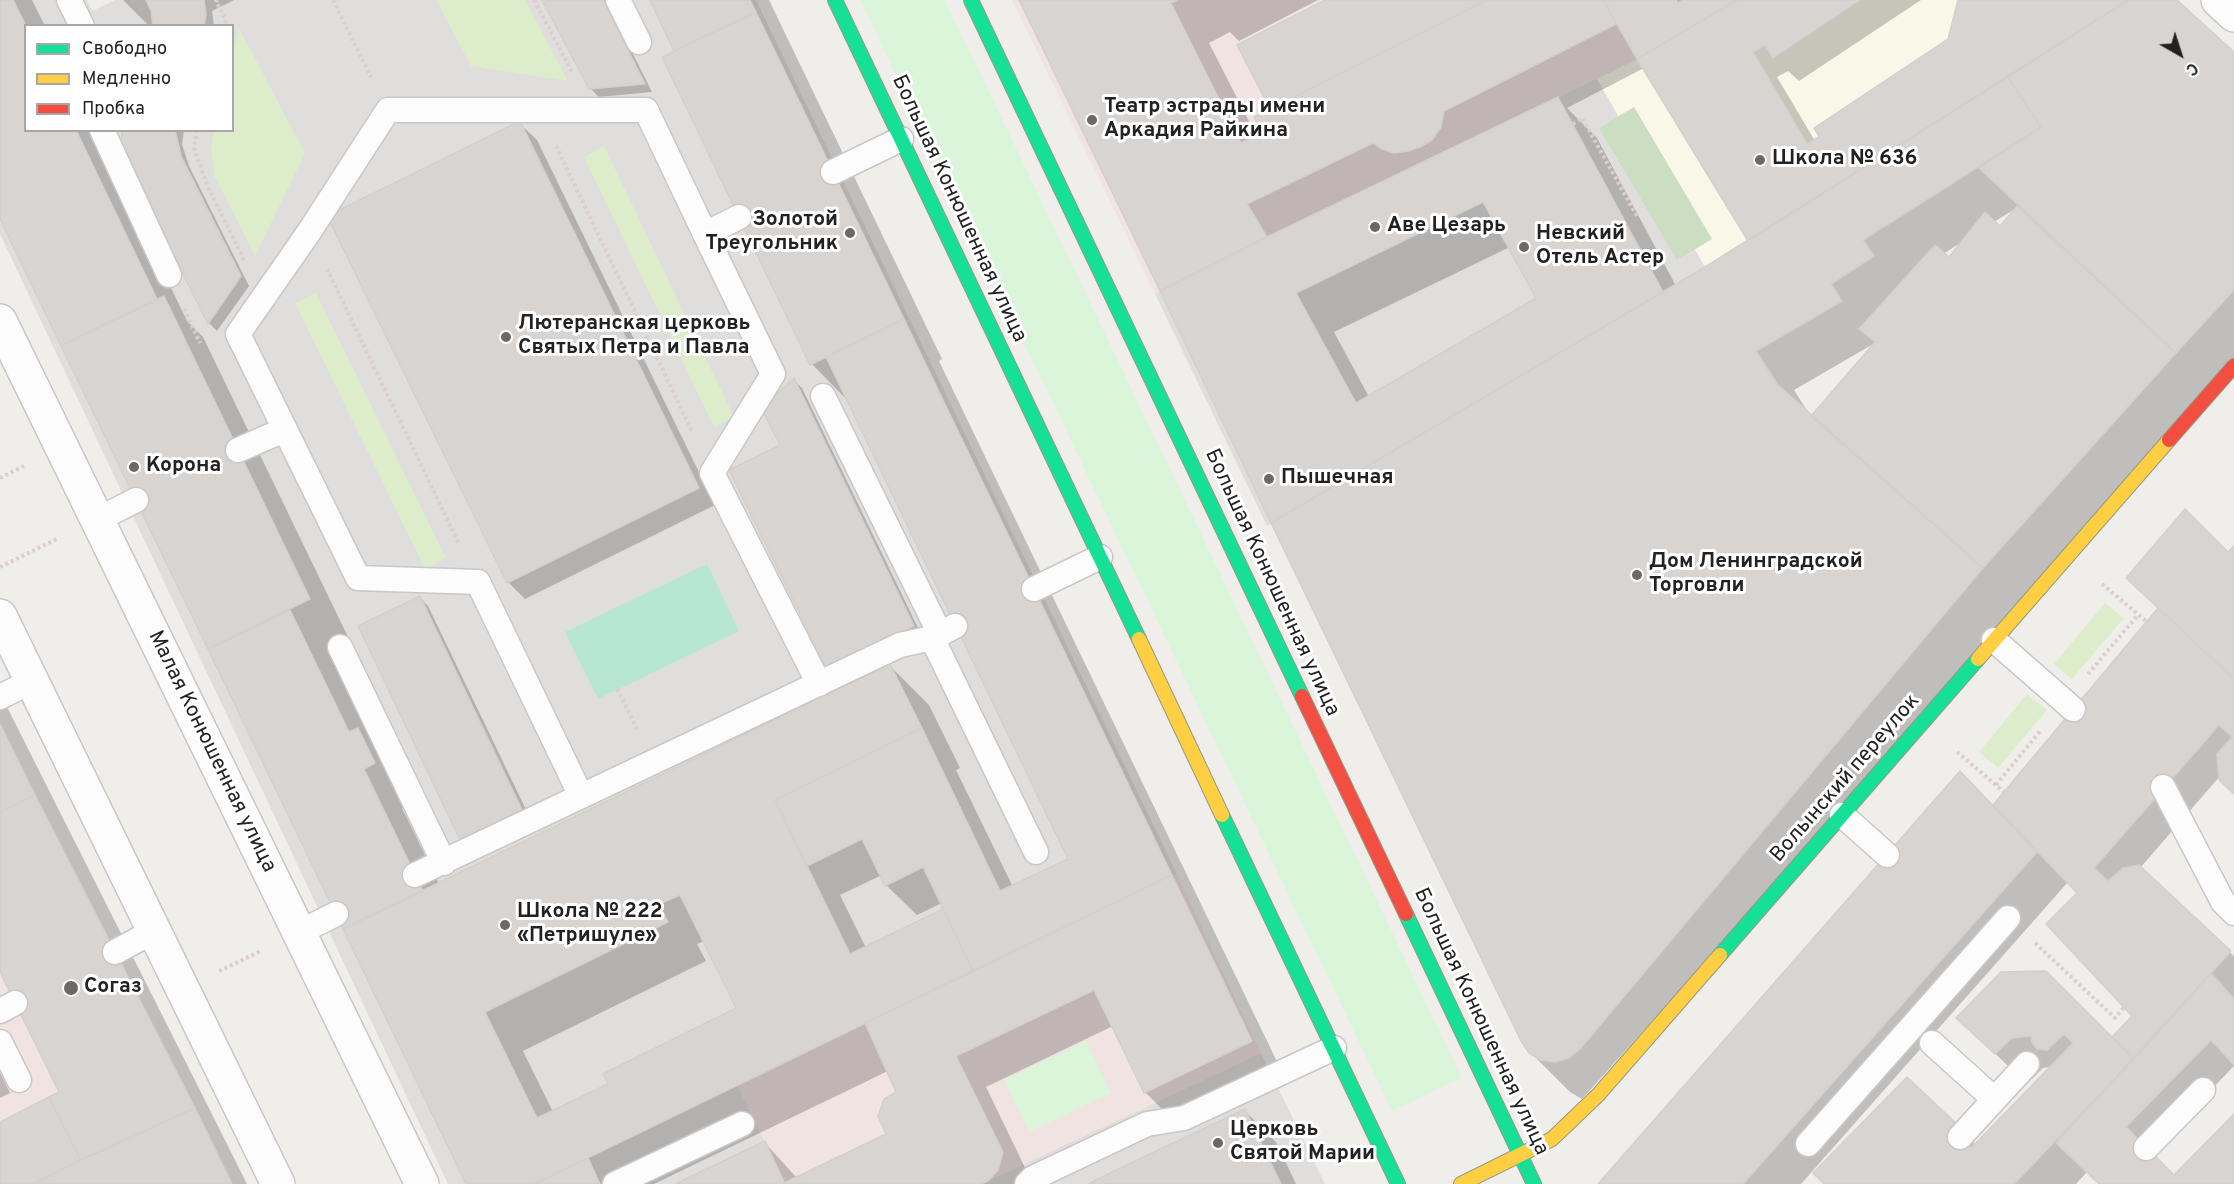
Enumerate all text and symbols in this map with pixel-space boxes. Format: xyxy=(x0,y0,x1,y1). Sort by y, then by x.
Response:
legend xyxy=(24,24,234,132)
north arrow xyxy=(2150,24,2210,84)
text: Свободно xyxy=(82,38,167,61)
text: С xyxy=(2181,57,2202,79)
text: Медленно xyxy=(82,68,171,91)
street label: Большая Конюшенная улица xyxy=(885,71,1031,347)
place label: Театр эстрады имени Аркадия Райкина xyxy=(1104,95,1325,145)
text: Пробка xyxy=(82,98,145,121)
marker: Театр эстрады имени Аркадия Райкина xyxy=(1085,113,1099,127)
place label: Школа № 636 xyxy=(1772,147,1917,173)
marker: Школа № 636 xyxy=(1753,153,1767,167)
place label: Золотой Треугольник xyxy=(705,208,838,258)
place label: Аве Цезарь xyxy=(1387,214,1506,240)
marker: Аве Цезарь xyxy=(1368,220,1382,234)
place label: Невский Отель Астер xyxy=(1536,222,1664,272)
marker: Золотой Треугольник xyxy=(843,226,857,240)
marker: Невский Отель Астер xyxy=(1517,240,1531,254)
place label: Лютеранская церковь Святых Петра и Павла xyxy=(518,312,751,362)
marker: Лютеранская церковь Святых Петра и Павла xyxy=(499,330,513,344)
street label: Большая Конюшенная улица xyxy=(1198,445,1344,721)
place label: Корона xyxy=(146,454,221,480)
marker: Корона xyxy=(127,460,141,474)
place label: Пышечная xyxy=(1281,466,1394,492)
marker: Пышечная xyxy=(1262,472,1276,486)
place label: Дом Ленинградской Торговли xyxy=(1649,550,1863,600)
marker: Дом Ленинградской Торговли xyxy=(1630,568,1644,582)
street label: Малая Конюшенная улица xyxy=(141,627,281,877)
street label: Волынский переулок xyxy=(1766,690,1926,868)
street label: Большая Конюшенная улица xyxy=(1407,884,1553,1160)
place label: Школа № 222 «Петришуле» xyxy=(517,900,663,950)
marker: Школа № 222 «Петришуле» xyxy=(498,918,512,932)
place label: Согаз xyxy=(84,975,142,1001)
marker: Согаз xyxy=(62,979,80,997)
place label: Церковь Святой Марии xyxy=(1230,1118,1375,1168)
marker: Церковь Святой Марии xyxy=(1211,1136,1225,1150)

